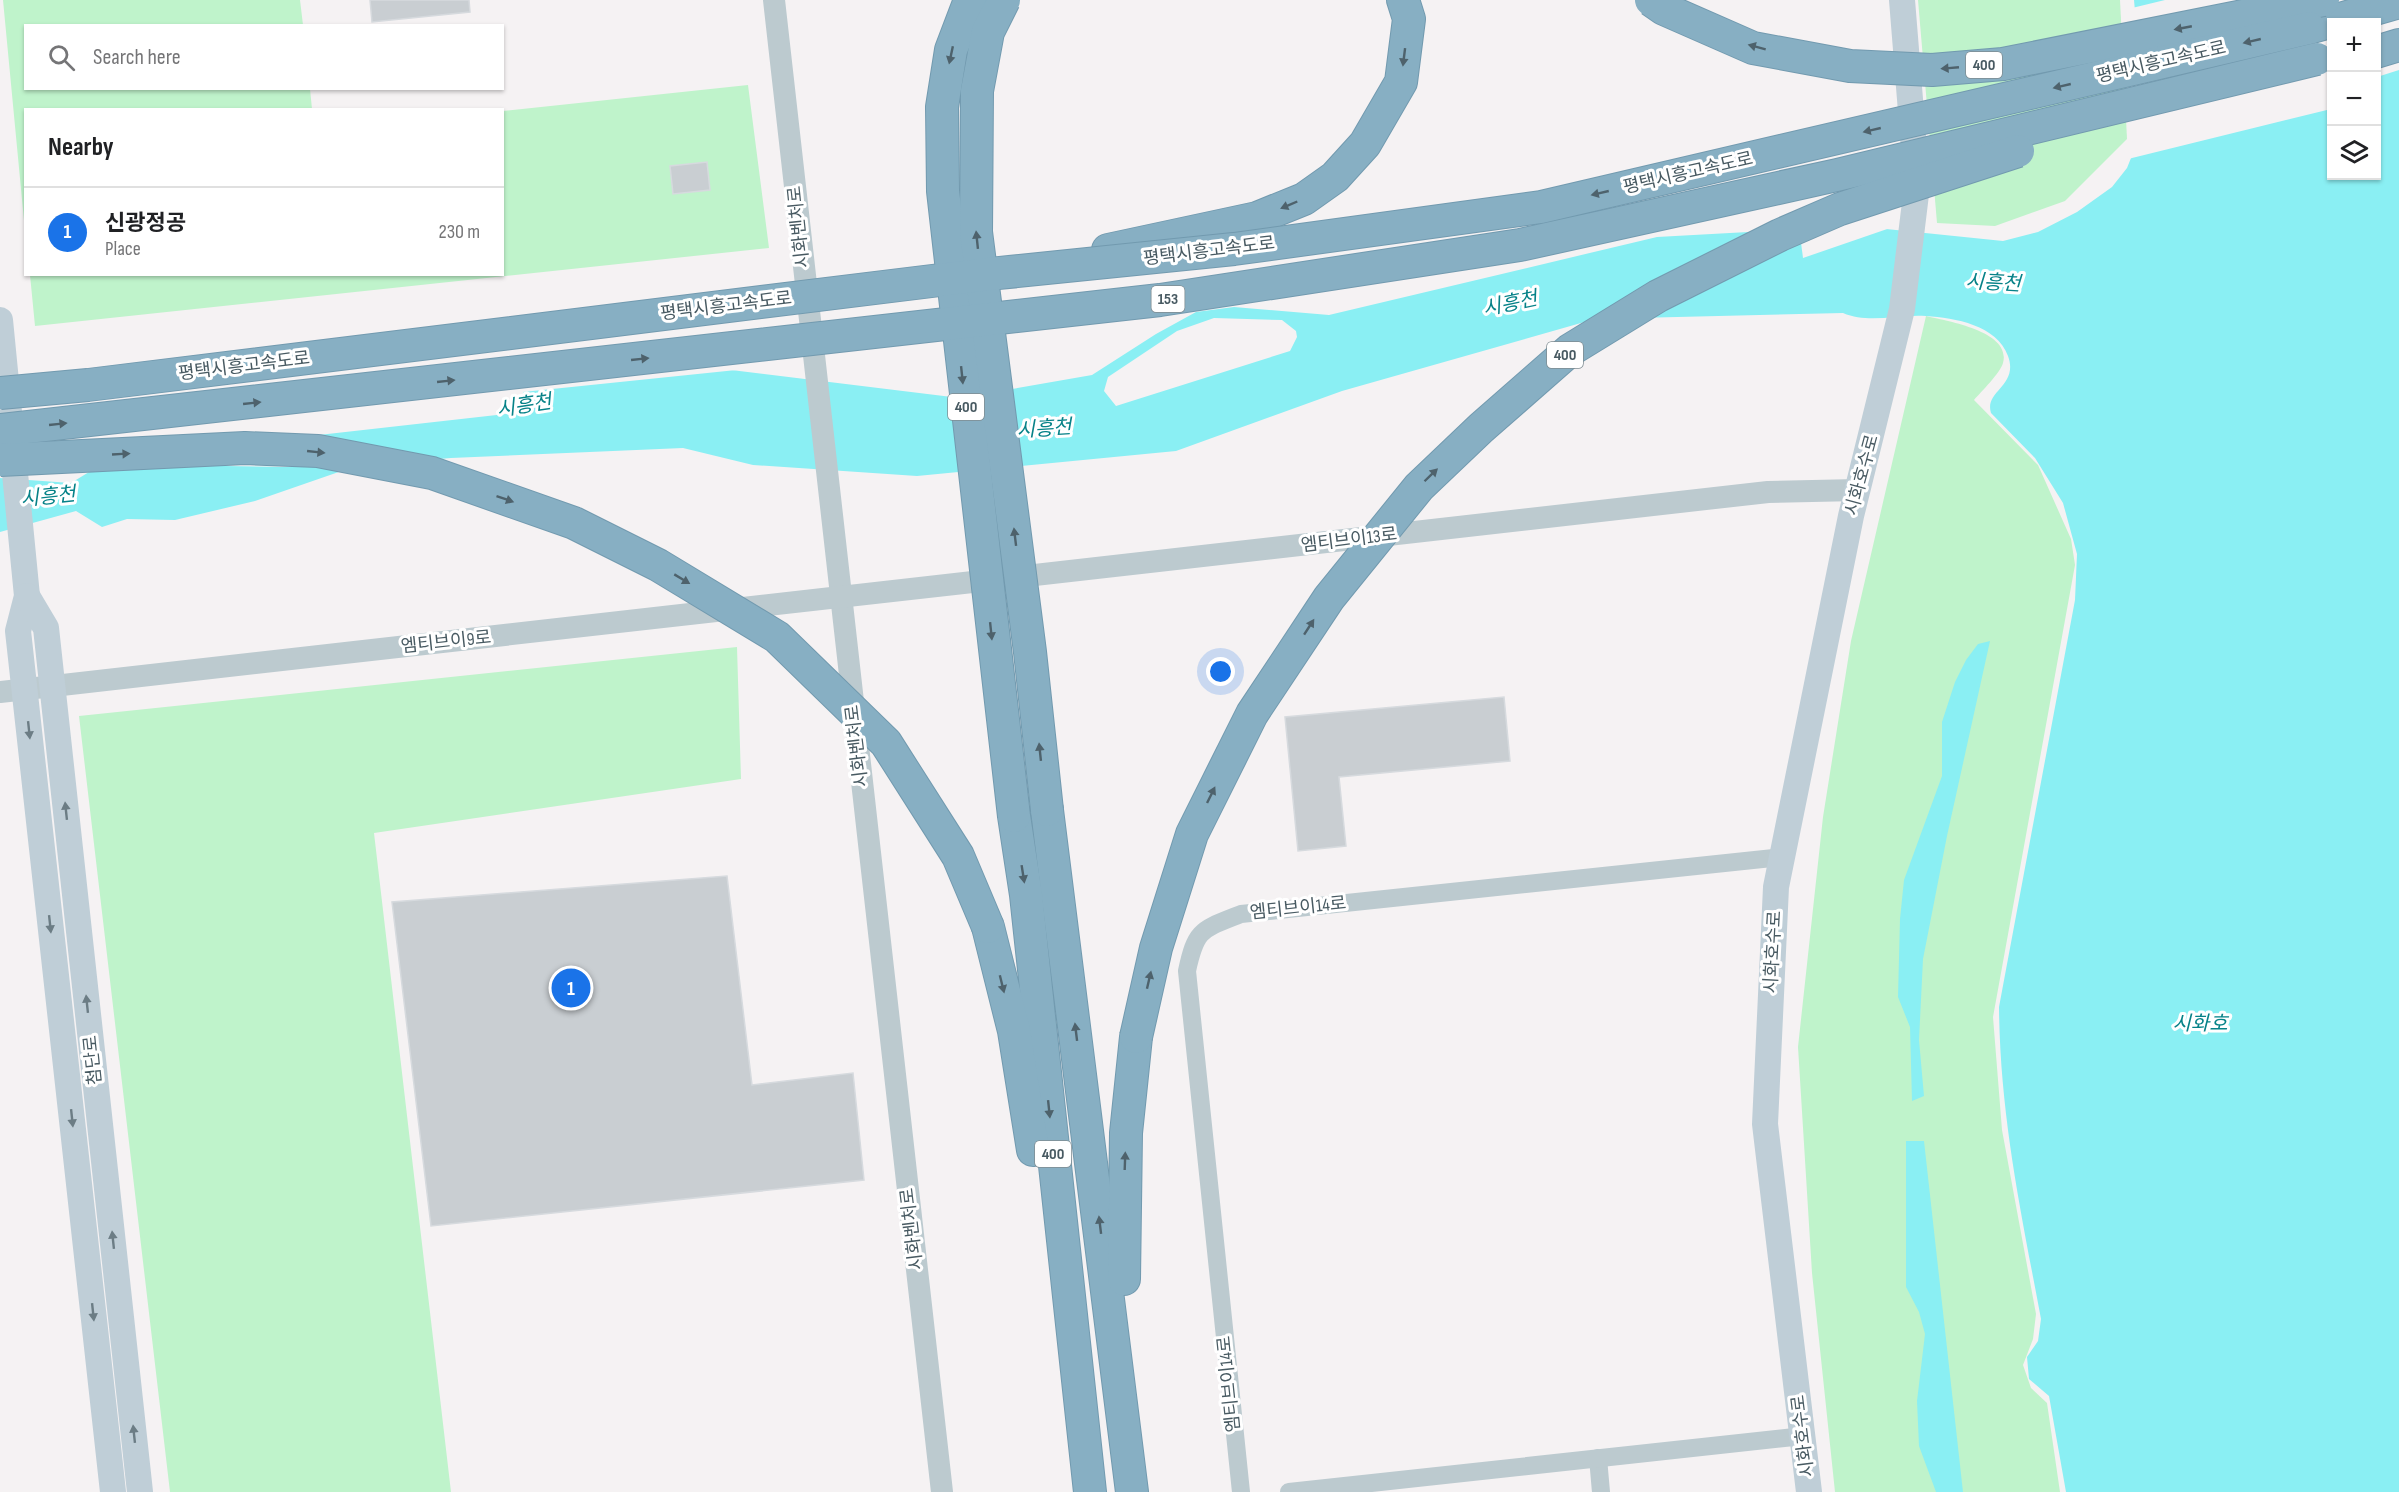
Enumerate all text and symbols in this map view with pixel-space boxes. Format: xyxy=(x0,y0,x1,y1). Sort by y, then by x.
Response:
map controls xyxy=(2327,18,2381,180)
button: + xyxy=(2327,18,2381,72)
search box xyxy=(24,24,504,90)
one-way arrow xyxy=(2173,24,2192,33)
street label: 평택시흥고속도로 xyxy=(2094,37,2228,87)
one-way arrow xyxy=(2242,37,2261,47)
icon: search xyxy=(45,41,78,74)
one-way arrow xyxy=(1748,42,1766,52)
text: Search here xyxy=(93,44,180,71)
one-way arrow xyxy=(946,46,955,65)
one-way arrow xyxy=(1399,48,1409,67)
road number: 400 xyxy=(1966,52,2002,78)
one-way arrow xyxy=(1940,63,1959,73)
button: − xyxy=(2327,72,2381,126)
one-way arrow xyxy=(2053,81,2071,91)
one-way arrow xyxy=(1862,126,1881,135)
button: layers xyxy=(2327,126,2381,180)
text: Nearby xyxy=(48,132,114,163)
street label: 평택시흥고속도로 xyxy=(1621,148,1755,198)
street label: 시화벤처로 xyxy=(784,185,814,269)
one-way arrow xyxy=(1591,189,1609,199)
one-way arrow xyxy=(1279,200,1297,210)
text: 신광정공 xyxy=(105,210,186,237)
text: 1 xyxy=(64,220,71,244)
text: 230 m xyxy=(438,220,480,244)
one-way arrow xyxy=(972,230,982,249)
street label: 평택시흥고속도로 xyxy=(1142,233,1276,269)
text: Place xyxy=(105,237,141,261)
water label: 시흥천 xyxy=(1965,270,2024,297)
road number: 153 xyxy=(1152,286,1184,312)
water label: 시흥천 xyxy=(1481,286,1542,321)
street label: 평택시흥고속도로 xyxy=(659,288,793,324)
road number: 400 xyxy=(1547,342,1583,368)
street label: 평택시흥고속도로 xyxy=(177,348,311,384)
one-way arrow xyxy=(630,354,649,364)
one-way arrow xyxy=(958,365,967,384)
one-way arrow xyxy=(436,376,455,386)
water label: 시흥천 xyxy=(495,389,556,422)
road number: 400 xyxy=(948,394,984,420)
one-way arrow xyxy=(243,398,262,408)
water label: 시흥천 xyxy=(1016,415,1075,443)
one-way arrow xyxy=(49,419,68,429)
street label: 시화호수로 xyxy=(1841,432,1883,518)
one-way arrow xyxy=(307,447,326,457)
one-way arrow xyxy=(112,450,131,459)
one-way arrow xyxy=(1424,469,1438,483)
water label: 시흥천 xyxy=(19,482,79,512)
one-way arrow xyxy=(496,494,514,504)
street label: 엠티브이13로 xyxy=(1300,524,1398,556)
one-way arrow xyxy=(1010,528,1020,547)
one-way arrow xyxy=(674,574,691,584)
one-way arrow xyxy=(1304,619,1315,635)
one-way arrow xyxy=(987,622,996,641)
street label: 엠티브이9로 xyxy=(400,627,492,657)
your location xyxy=(1206,657,1235,686)
street label: 시화벤처로 xyxy=(842,704,872,788)
one-way arrow xyxy=(24,721,34,740)
one-way arrow xyxy=(1036,742,1045,761)
one-way arrow xyxy=(1207,787,1216,804)
one-way arrow xyxy=(61,801,71,820)
one-way arrow xyxy=(1018,864,1027,883)
street label: 엠티브이14로 xyxy=(1249,893,1347,923)
street label: 시화호수로 xyxy=(1760,910,1786,994)
one-way arrow xyxy=(45,915,55,934)
pin: 1 xyxy=(552,966,590,1010)
one-way arrow xyxy=(1145,970,1155,989)
one-way arrow xyxy=(998,975,1008,993)
one-way arrow xyxy=(82,995,92,1014)
water label: 시화호 xyxy=(2172,1012,2229,1036)
one-way arrow xyxy=(1071,1022,1081,1041)
street label: 첨단로 xyxy=(80,1034,106,1086)
one-way arrow xyxy=(1044,1100,1054,1119)
one-way arrow xyxy=(67,1109,77,1128)
road number: 400 xyxy=(1035,1141,1071,1167)
one-way arrow xyxy=(1120,1152,1130,1171)
street label: 시화벤처로 xyxy=(897,1187,927,1271)
one-way arrow xyxy=(1095,1216,1105,1235)
one-way arrow xyxy=(108,1230,118,1249)
one-way arrow xyxy=(89,1302,98,1321)
street label: 엠티브이14로 xyxy=(1214,1335,1244,1433)
street label: 시화호수로 xyxy=(1788,1394,1818,1478)
one-way arrow xyxy=(129,1424,139,1443)

